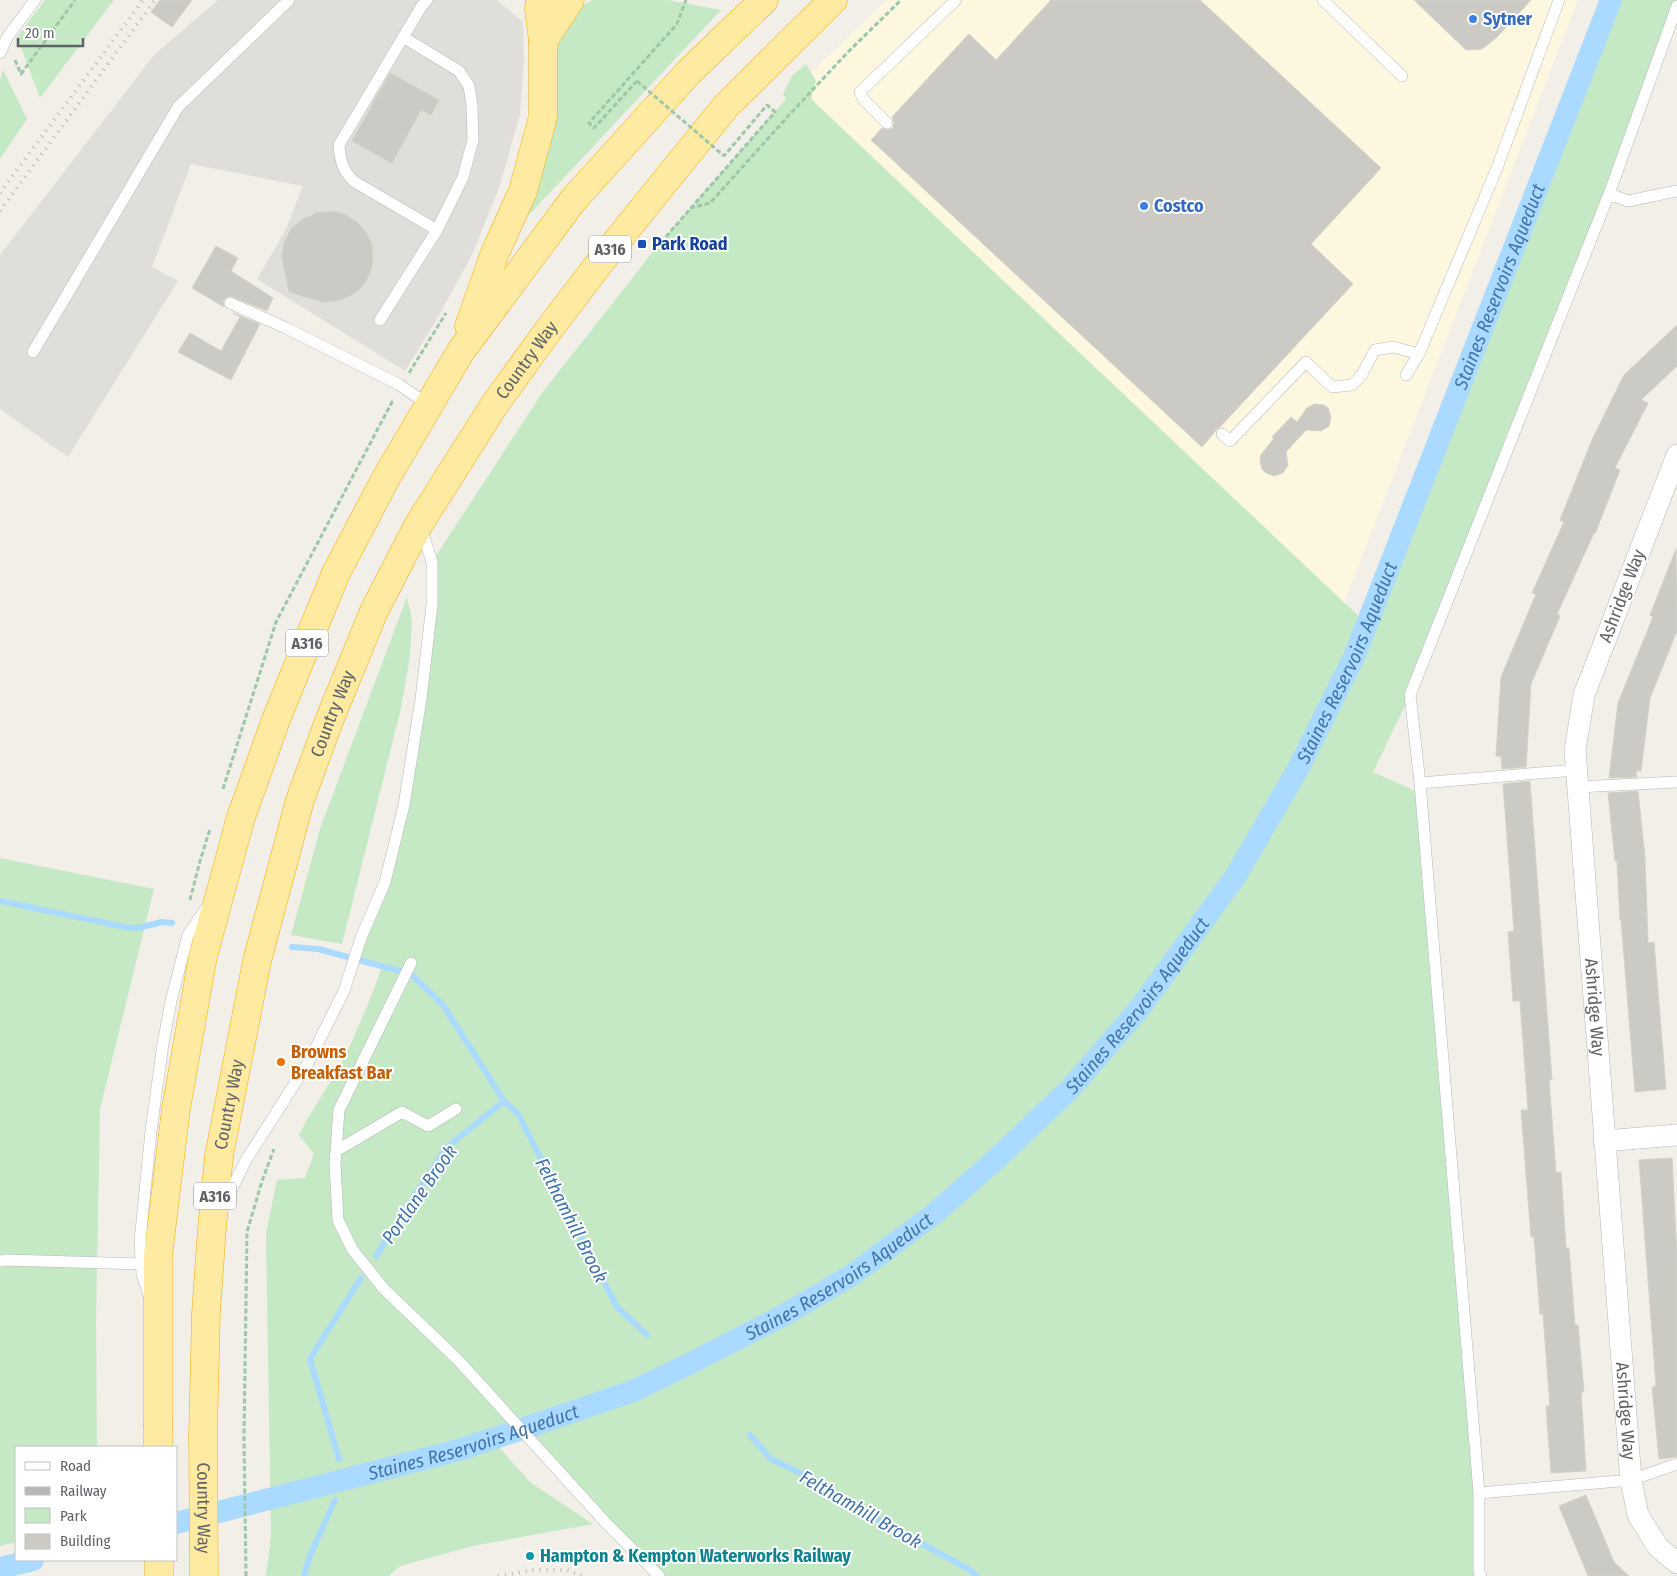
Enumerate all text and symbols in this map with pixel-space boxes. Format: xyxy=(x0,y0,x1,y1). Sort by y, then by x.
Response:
place label: Sytner xyxy=(1483,8,1533,30)
marker: Sytner xyxy=(1467,13,1479,25)
scale bar xyxy=(18,15,82,47)
text: 20 m xyxy=(25,24,55,42)
water label: Staines Reservoirs Aqueduct xyxy=(1449,180,1550,393)
place label: Costco xyxy=(1154,195,1204,217)
marker: Costco xyxy=(1138,200,1150,212)
place label: Park Road xyxy=(652,233,727,255)
road number: A316 xyxy=(589,235,631,262)
marker: Park Road xyxy=(636,238,648,250)
street label: Country Way xyxy=(491,317,562,404)
street label: Ashridge Way xyxy=(1594,546,1650,646)
water label: Staines Reservoirs Aqueduct xyxy=(1291,558,1402,768)
road number: A316 xyxy=(286,630,328,656)
street label: Country Way xyxy=(306,667,359,760)
water label: Staines Reservoirs Aqueduct xyxy=(1060,912,1214,1099)
street label: Ashridge Way xyxy=(1580,957,1609,1057)
place label: Browns Breakfast Bar xyxy=(291,1041,393,1084)
marker: Browns Breakfast Bar xyxy=(275,1056,287,1068)
street label: Country Way xyxy=(210,1058,249,1151)
water label: Portlane Brook xyxy=(377,1140,462,1248)
water label: Felthamhill Brook xyxy=(530,1154,613,1286)
road number: A316 xyxy=(194,1182,236,1210)
water label: Staines Reservoirs Aqueduct xyxy=(740,1208,938,1346)
street label: Ashridge Way xyxy=(1611,1361,1640,1461)
water label: Staines Reservoirs Aqueduct xyxy=(365,1399,582,1485)
legend xyxy=(15,1446,178,1561)
text: Road xyxy=(60,1457,91,1475)
street label: Country Way xyxy=(192,1462,215,1554)
water label: Felthamhill Brook xyxy=(796,1465,926,1554)
text: Railway xyxy=(60,1482,107,1500)
text: Park xyxy=(60,1507,87,1525)
text: Building xyxy=(60,1532,111,1550)
place label: Hampton & Kempton Waterworks Railway xyxy=(540,1545,851,1567)
marker: Hampton & Kempton Waterworks Railway xyxy=(524,1550,536,1562)

